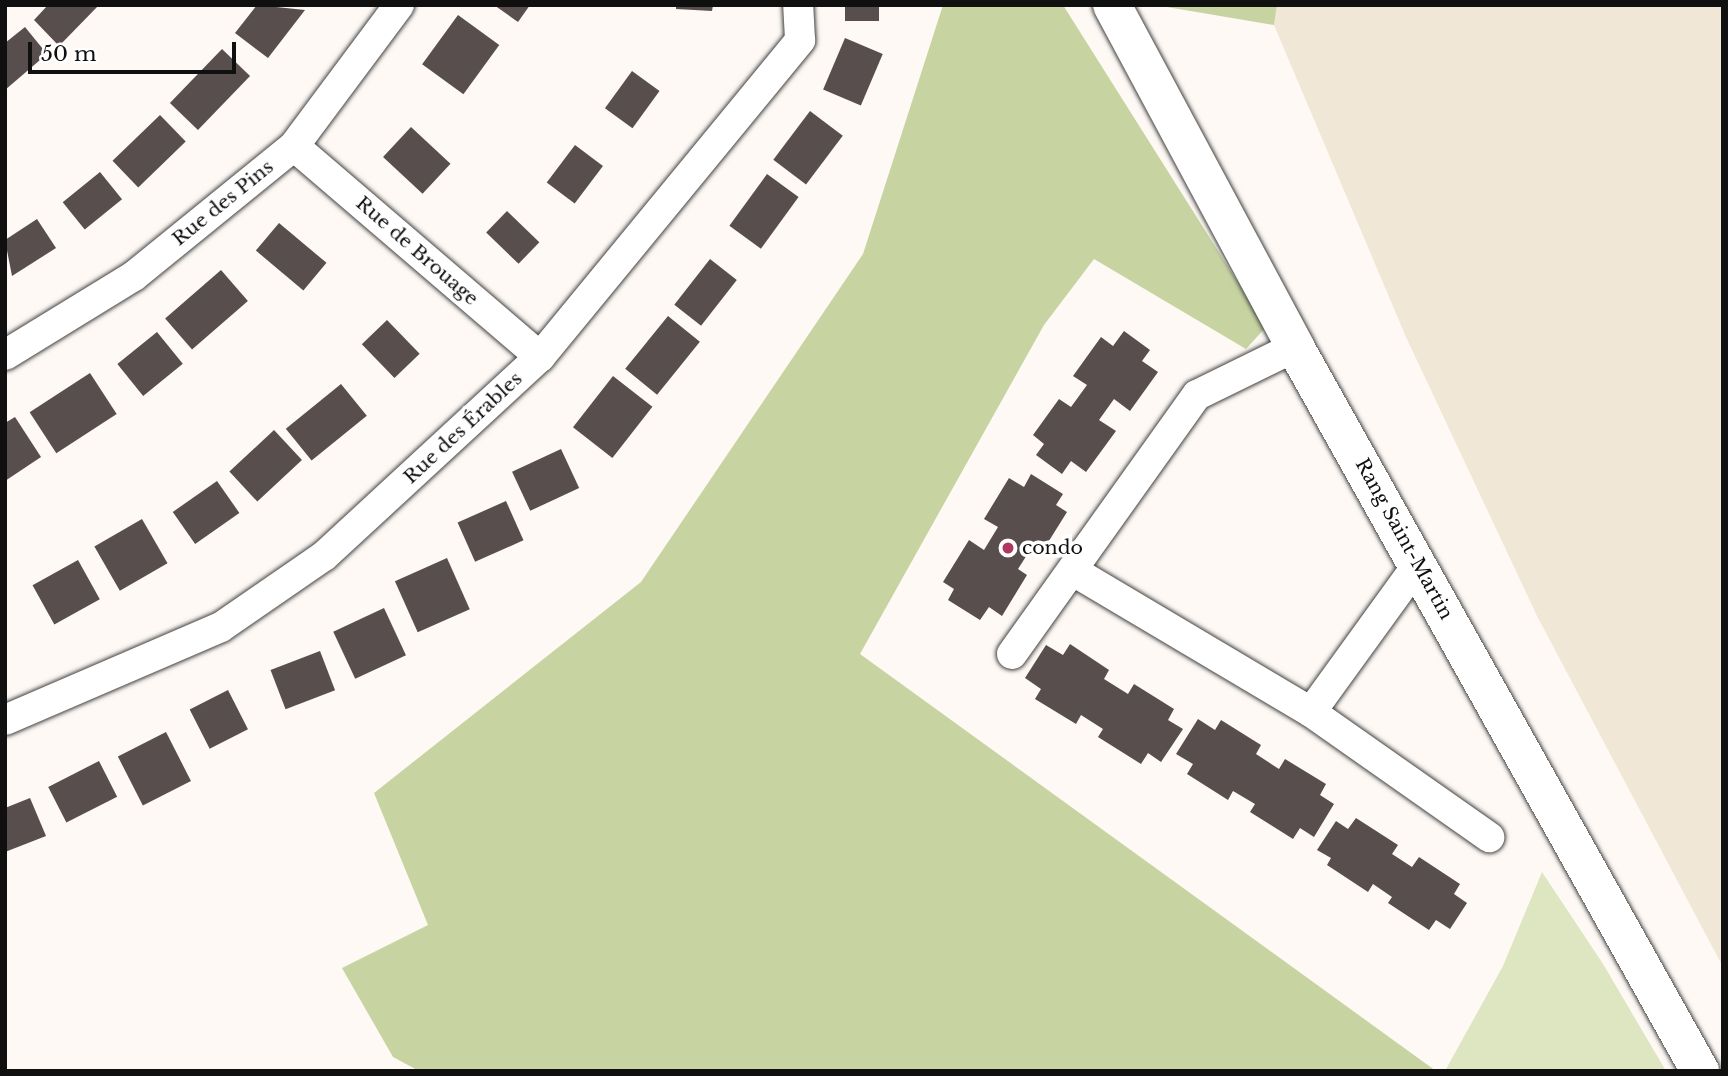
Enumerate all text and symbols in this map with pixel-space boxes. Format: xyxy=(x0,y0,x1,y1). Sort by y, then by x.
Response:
scale bar xyxy=(32,28,240,72)
text: 50 m xyxy=(41,41,96,67)
street label: Rue des Pins xyxy=(168,155,278,251)
street label: Rue de Brouage xyxy=(351,192,483,310)
street label: Rue des Érables xyxy=(399,367,527,489)
street label: Rang Saint-Martin xyxy=(1350,454,1458,624)
place label: condo xyxy=(1022,537,1083,559)
marker: condo xyxy=(1000,540,1016,556)

